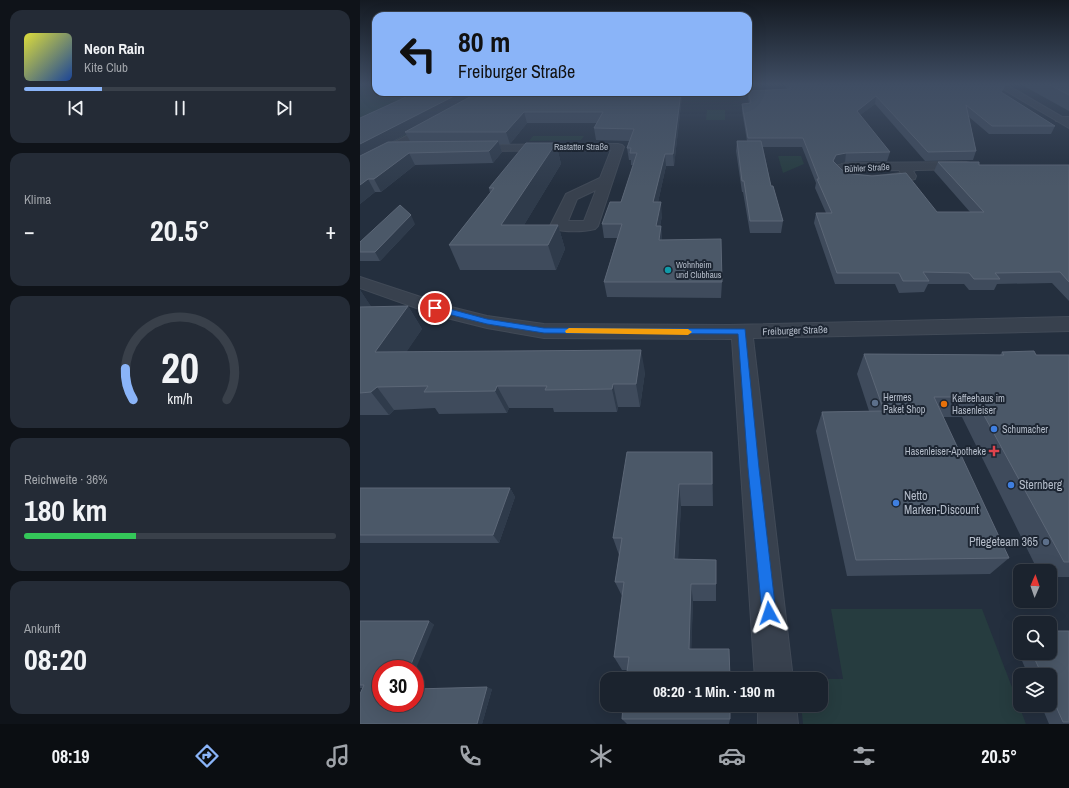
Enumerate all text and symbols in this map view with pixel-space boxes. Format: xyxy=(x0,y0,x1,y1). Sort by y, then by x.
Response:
text: 80 m xyxy=(458,23,510,61)
icon: left xyxy=(392,28,444,80)
text: Neon Rain xyxy=(84,38,145,59)
text: Kite Club xyxy=(84,59,128,76)
text: Freiburger Straße xyxy=(458,59,575,84)
icon: previous xyxy=(65,97,87,119)
icon: pause xyxy=(169,97,191,119)
icon: next xyxy=(273,97,295,119)
street label: Rastatter Straße xyxy=(554,141,608,153)
street label: Bühler Straße xyxy=(844,161,890,175)
text: Klima xyxy=(24,191,51,208)
text: 20.5° xyxy=(150,210,210,250)
text: − xyxy=(24,216,35,246)
text: + xyxy=(325,216,336,246)
place label: Wohnheim und Clubhaus xyxy=(676,259,722,281)
marker: Wohnheim und Clubhaus xyxy=(663,265,673,275)
pin xyxy=(418,291,452,325)
icon: arrive xyxy=(424,297,446,319)
street label: Freiburger Straße xyxy=(762,323,828,338)
text: 20 xyxy=(161,340,199,396)
text: km/h xyxy=(167,389,193,408)
place label: Hermes Paket Shop xyxy=(883,391,926,416)
place label: Kaffeehaus im Hasenleiser xyxy=(952,392,1005,417)
marker: Hermes Paket Shop xyxy=(870,398,880,408)
marker: Kaffeehaus im Hasenleiser xyxy=(939,399,949,409)
place label: Schumacher xyxy=(1002,423,1048,436)
marker: Schumacher xyxy=(989,424,999,434)
place label: Hasenleiser-Apotheke xyxy=(905,445,986,458)
marker: Hasenleiser-Apotheke xyxy=(989,446,999,456)
text: Reichweite · 36% xyxy=(24,471,108,488)
place label: Sternberg xyxy=(1019,477,1063,493)
marker: Sternberg xyxy=(1006,480,1016,490)
place label: Netto Marken-Discount xyxy=(904,488,979,518)
text: 180 km xyxy=(24,490,107,530)
marker: Netto Marken-Discount xyxy=(891,498,901,508)
place label: Pflegeteam 365 xyxy=(969,534,1039,550)
marker: Pflegeteam 365 xyxy=(1041,537,1051,547)
north arrow xyxy=(1013,564,1057,608)
map controls xyxy=(1013,564,1057,712)
position arrow xyxy=(748,592,790,634)
button: search xyxy=(1013,616,1057,660)
text: Ankunft xyxy=(24,620,60,637)
text: 08:20 xyxy=(24,639,87,679)
speed limit sign: 30 xyxy=(372,660,424,712)
button: layers xyxy=(1013,668,1057,712)
text: 08:20 · 1 Min. · 190 m xyxy=(653,681,775,702)
icon: directions xyxy=(193,742,221,770)
icon: music xyxy=(324,742,352,770)
icon: phone xyxy=(456,742,484,770)
icon: climate xyxy=(587,742,615,770)
icon: car xyxy=(718,742,746,770)
icon: filters xyxy=(850,742,878,770)
text: 08:19 xyxy=(52,744,89,769)
text: 20.5° xyxy=(981,744,1017,769)

